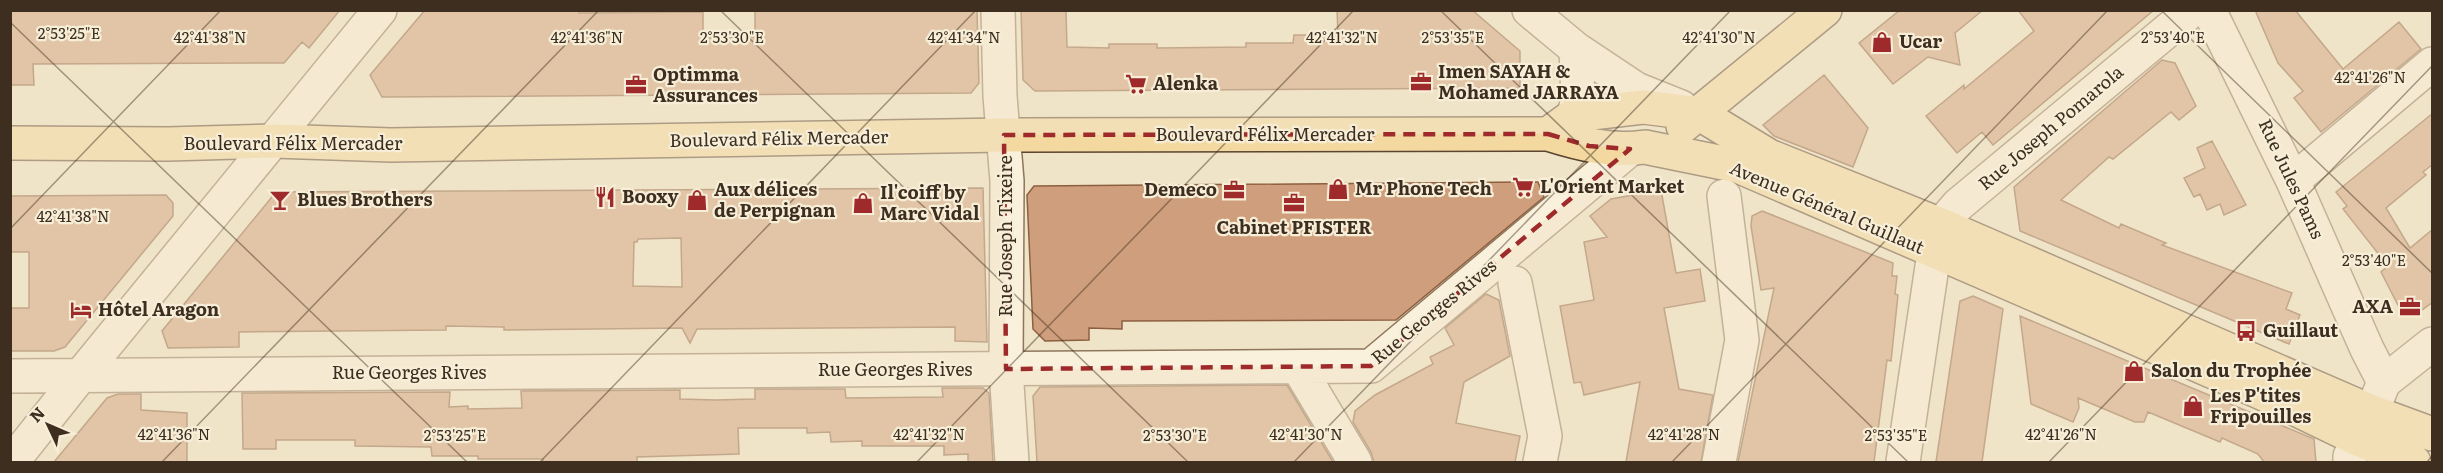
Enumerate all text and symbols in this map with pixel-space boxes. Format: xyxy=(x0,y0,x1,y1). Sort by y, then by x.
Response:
text: 2°53'25"E xyxy=(38,21,100,44)
text: 42°41'38"N xyxy=(174,25,246,48)
text: 42°41'36"N xyxy=(551,25,623,48)
text: 2°53'30"E xyxy=(700,25,764,48)
text: 42°41'34"N xyxy=(928,25,1000,48)
text: 42°41'32"N xyxy=(1306,25,1378,48)
text: 2°53'35"E xyxy=(1422,25,1484,48)
text: 42°41'30"N xyxy=(1682,25,1756,48)
text: 2°53'40"E xyxy=(2141,25,2205,48)
place label: Ucar xyxy=(1899,27,1943,54)
shop icon: Ucar xyxy=(1870,30,1894,54)
place label: Imen SAYAH & Mohamed JARRAYA xyxy=(1438,57,1619,105)
street label: Rue Joseph Pomarola xyxy=(1972,58,2129,196)
place label: Optimma Assurances xyxy=(653,60,758,108)
text: 42°41'26"N xyxy=(2334,65,2406,88)
place label: Alenka xyxy=(1153,69,1219,96)
office icon: Imen SAYAH & Mohamed JARRAYA xyxy=(1409,70,1433,94)
supermarket icon: Alenka xyxy=(1124,72,1148,96)
office icon: Optimma Assurances xyxy=(624,73,648,97)
street label: Rue Jules Pams xyxy=(2253,114,2332,243)
street label: Boulevard Félix Mercader xyxy=(1155,120,1375,147)
street label: Boulevard Félix Mercader xyxy=(669,122,889,153)
street label: Boulevard Félix Mercader xyxy=(183,129,403,156)
street label: Avenue Général Guillaut xyxy=(1726,153,1930,260)
street label: Rue Joseph Tixeire xyxy=(991,155,1018,317)
place label: L'Orient Market xyxy=(1540,172,1685,199)
place label: Mr Phone Tech xyxy=(1355,174,1492,201)
place label: Aux délices de Perpignan xyxy=(714,175,836,223)
place label: Demeco xyxy=(1144,175,1217,202)
supermarket icon: L'Orient Market xyxy=(1511,175,1535,199)
shop icon: Mr Phone Tech xyxy=(1326,177,1350,201)
place label: Il'coiff by Marc Vidal xyxy=(880,178,980,226)
office icon: Demeco xyxy=(1222,178,1246,202)
place label: Booxy xyxy=(622,182,678,209)
place label: Blues Brothers xyxy=(297,185,432,212)
restaurant icon: Booxy xyxy=(593,185,617,209)
bar icon: Blues Brothers xyxy=(268,188,292,212)
shop icon: Aux délices de Perpignan xyxy=(685,188,709,212)
shop icon: Il'coiff by Marc Vidal xyxy=(851,191,875,215)
office icon: Cabinet PFISTER xyxy=(1282,191,1306,215)
text: 42°41'38"N xyxy=(37,204,109,227)
place label: Cabinet PFISTER xyxy=(1216,213,1372,240)
text: 2°53'40"E xyxy=(2342,248,2406,271)
street label: Rue Georges Rives xyxy=(1364,252,1502,370)
place label: AXA xyxy=(2352,292,2393,319)
place label: Hôtel Aragon xyxy=(98,295,220,322)
office icon: AXA xyxy=(2398,295,2422,319)
hotel icon: Hôtel Aragon xyxy=(69,298,93,322)
place label: Guillaut xyxy=(2263,316,2338,343)
bus stop icon: Guillaut xyxy=(2234,319,2258,343)
street label: Rue Georges Rives xyxy=(818,355,972,382)
place label: Salon du Trophée xyxy=(2151,356,2312,383)
street label: Rue Georges Rives xyxy=(332,358,486,385)
shop icon: Salon du Trophée xyxy=(2122,359,2146,383)
place label: Les P'tites Fripouilles xyxy=(2210,381,2311,429)
shop icon: Les P'tites Fripouilles xyxy=(2181,394,2205,418)
north arrow xyxy=(18,395,78,455)
text: N xyxy=(23,401,50,427)
text: 42°41'36"N xyxy=(138,422,210,445)
text: 42°41'32"N xyxy=(893,422,965,445)
text: 42°41'30"N xyxy=(1269,422,1343,445)
text: 42°41'28"N xyxy=(1648,422,1720,445)
text: 42°41'26"N xyxy=(2025,422,2097,445)
text: 2°53'25"E xyxy=(424,423,486,446)
text: 2°53'30"E xyxy=(1143,423,1207,446)
text: 2°53'35"E xyxy=(1865,423,1927,446)

